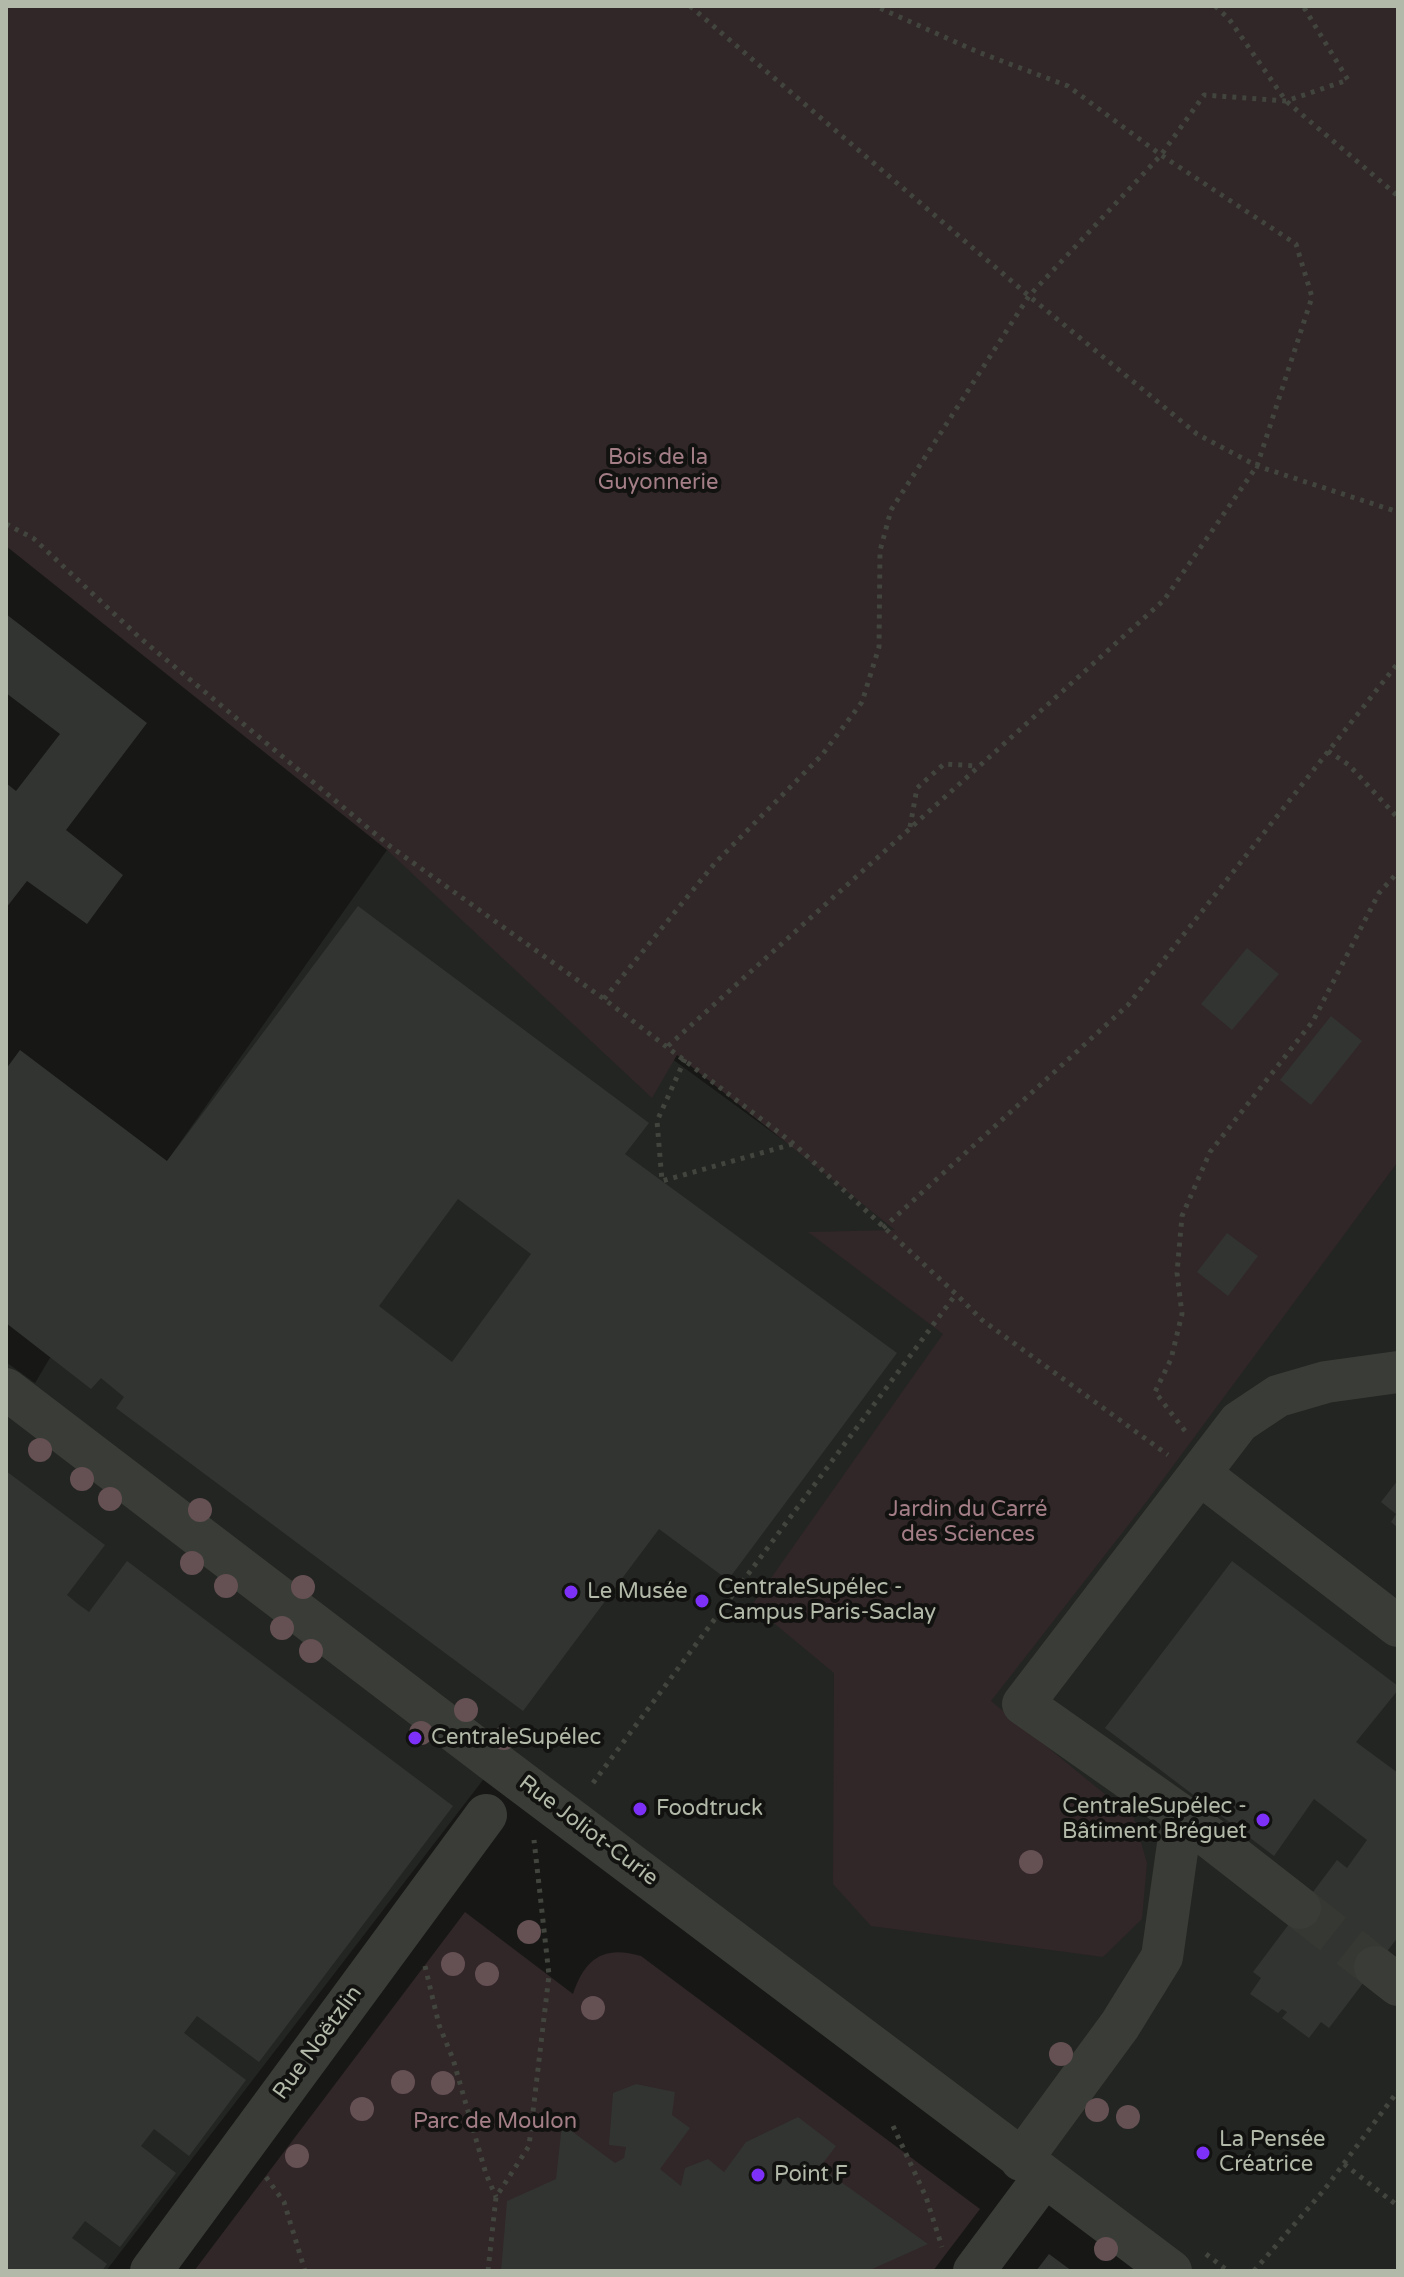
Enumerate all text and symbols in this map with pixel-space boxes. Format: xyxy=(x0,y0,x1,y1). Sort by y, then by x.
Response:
park label: Bois de la Guyonnerie xyxy=(598,445,718,496)
park label: Jardin du Carré des Sciences xyxy=(889,1497,1047,1548)
place label: CentraleSupélec - Campus Paris-Saclay xyxy=(718,1575,936,1626)
place label: Le Musée xyxy=(587,1579,688,1605)
marker: Le Musée xyxy=(562,1583,580,1601)
marker: CentraleSupélec - Campus Paris-Saclay xyxy=(693,1592,711,1610)
place label: CentraleSupélec xyxy=(431,1725,601,1751)
marker: CentraleSupélec xyxy=(406,1729,424,1747)
street label: Rue Joliot-Curie xyxy=(513,1770,663,1892)
place label: CentraleSupélec - Bâtiment Bréguet xyxy=(1062,1794,1247,1846)
place label: Foodtruck xyxy=(656,1796,763,1822)
marker: Foodtruck xyxy=(631,1800,649,1818)
marker: CentraleSupélec - Bâtiment Bréguet xyxy=(1254,1811,1272,1829)
street label: Rue Noëtzlin xyxy=(268,1981,368,2105)
park label: Parc de Moulon xyxy=(413,2109,577,2135)
place label: La Pensée Créatrice xyxy=(1219,2127,1326,2178)
marker: La Pensée Créatrice xyxy=(1194,2144,1212,2162)
place label: Point F xyxy=(774,2162,848,2188)
marker: Point F xyxy=(749,2166,767,2184)

